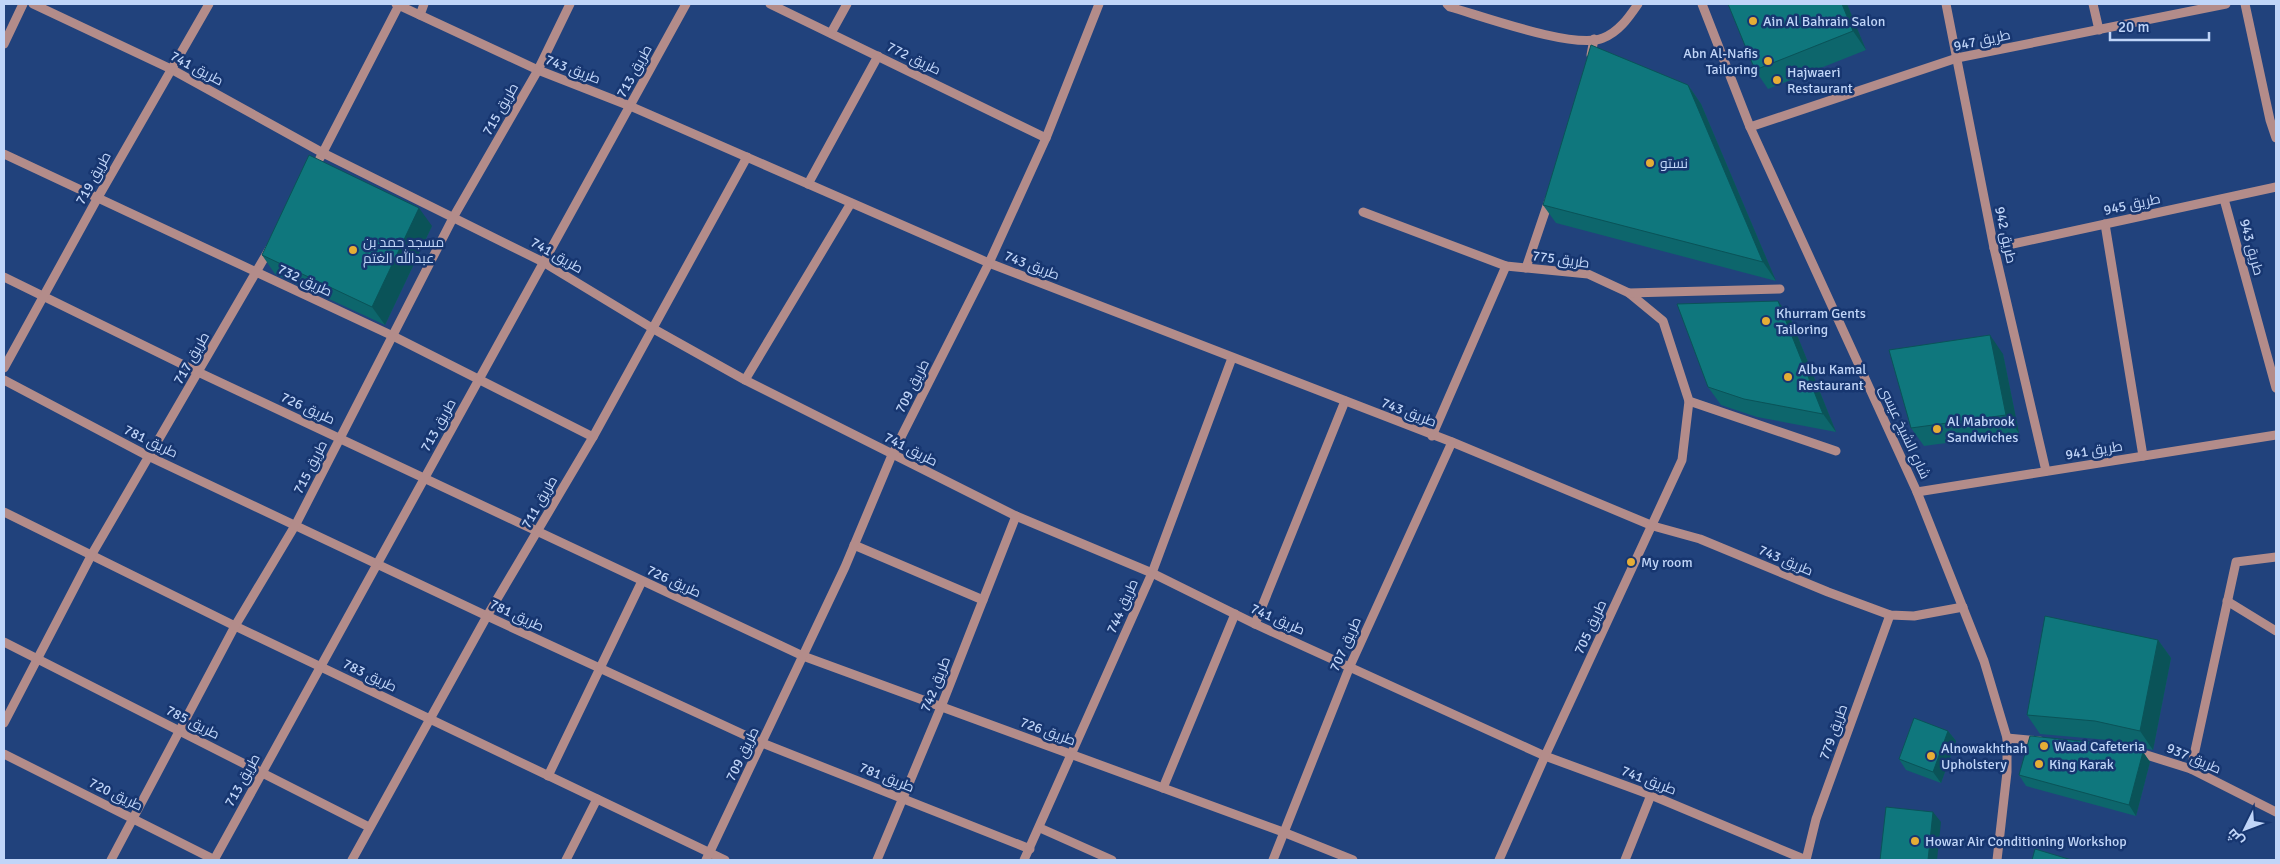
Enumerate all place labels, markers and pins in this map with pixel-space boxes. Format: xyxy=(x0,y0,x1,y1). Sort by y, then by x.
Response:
place label: Ain Al Bahrain Salon xyxy=(1763,13,1885,30)
marker: Ain Al Bahrain Salon xyxy=(1747,15,1759,27)
place label: Abn Al-Nafis Tailoring xyxy=(1683,45,1758,78)
marker: Abn Al-Nafis Tailoring xyxy=(1762,55,1774,67)
place label: Hajwaeri Restaurant xyxy=(1787,64,1853,97)
marker: Hajwaeri Restaurant xyxy=(1771,74,1783,86)
place label: نستو xyxy=(1660,155,1688,172)
marker: نستو xyxy=(1644,157,1656,169)
place label: مسجد حمد بن عبدالله الغتم xyxy=(363,234,444,268)
marker: مسجد حمد بن عبدالله الغتم xyxy=(347,244,359,256)
place label: Khurram Gents Tailoring xyxy=(1776,305,1866,338)
marker: Khurram Gents Tailoring xyxy=(1760,315,1772,327)
place label: Albu Kamal Restaurant xyxy=(1798,361,1866,394)
marker: Albu Kamal Restaurant xyxy=(1782,371,1794,383)
place label: Al Mabrook Sandwiches xyxy=(1947,413,2018,446)
marker: Al Mabrook Sandwiches xyxy=(1931,423,1943,435)
place label: My room xyxy=(1641,554,1693,571)
marker: My room xyxy=(1625,556,1637,568)
place label: Waad Cafeteria xyxy=(2054,738,2145,755)
place label: Alnowakhthah Upholstery xyxy=(1941,740,2027,773)
marker: Waad Cafeteria xyxy=(2038,740,2050,752)
marker: Alnowakhthah Upholstery xyxy=(1925,750,1937,762)
place label: King Karak xyxy=(2049,756,2114,773)
marker: King Karak xyxy=(2033,758,2045,770)
place label: Howar Air Conditioning Workshop xyxy=(1925,833,2127,850)
marker: Howar Air Conditioning Workshop xyxy=(1909,835,1921,847)

